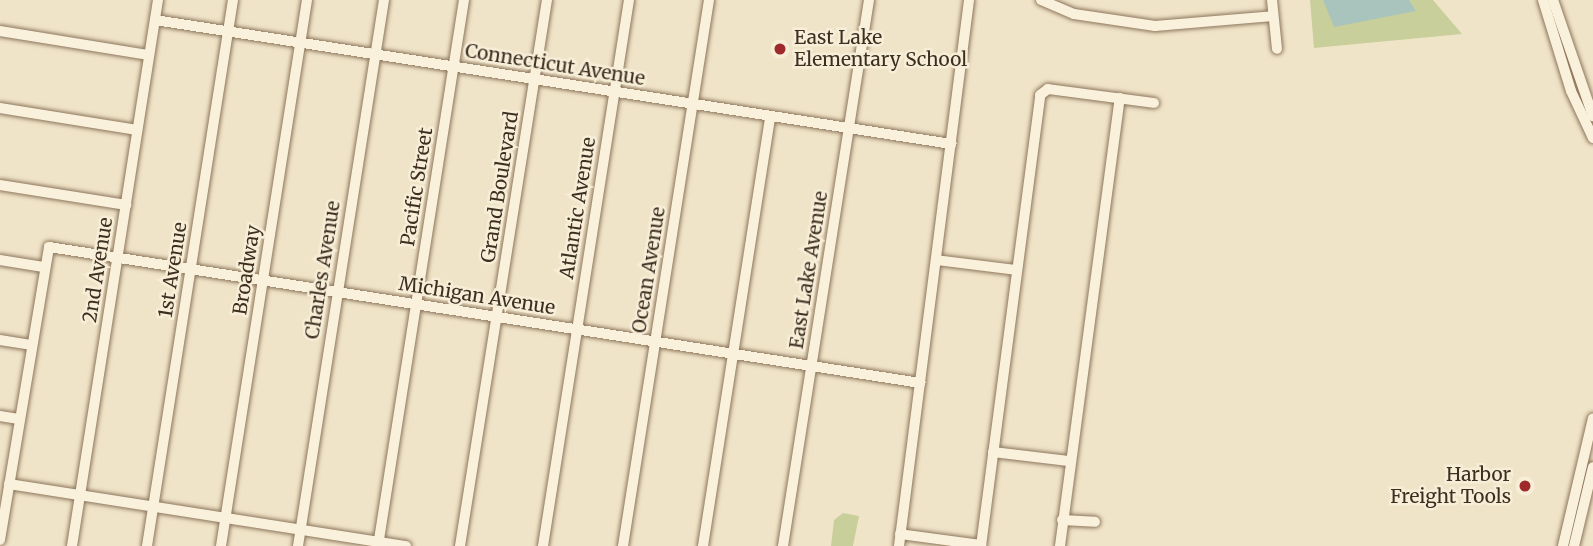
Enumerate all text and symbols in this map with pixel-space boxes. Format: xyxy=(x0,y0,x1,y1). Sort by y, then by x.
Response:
place label: East Lake Elementary School xyxy=(794,27,967,71)
street label: Connecticut Avenue xyxy=(463,40,647,90)
marker: East Lake Elementary School xyxy=(772,41,788,57)
street label: Grand Boulevard xyxy=(477,110,523,264)
street label: Pacific Street xyxy=(396,126,438,248)
street label: Atlantic Avenue xyxy=(556,135,600,281)
street label: East Lake Avenue xyxy=(785,189,833,351)
street label: Charles Avenue xyxy=(301,199,345,341)
street label: Ocean Avenue xyxy=(628,205,670,335)
street label: 2nd Avenue xyxy=(78,216,118,324)
street label: 1st Avenue xyxy=(154,221,192,319)
street label: Broadway xyxy=(229,223,265,317)
street label: Michigan Avenue xyxy=(397,272,557,320)
place label: Harbor Freight Tools xyxy=(1390,464,1511,508)
marker: Harbor Freight Tools xyxy=(1517,478,1533,494)

